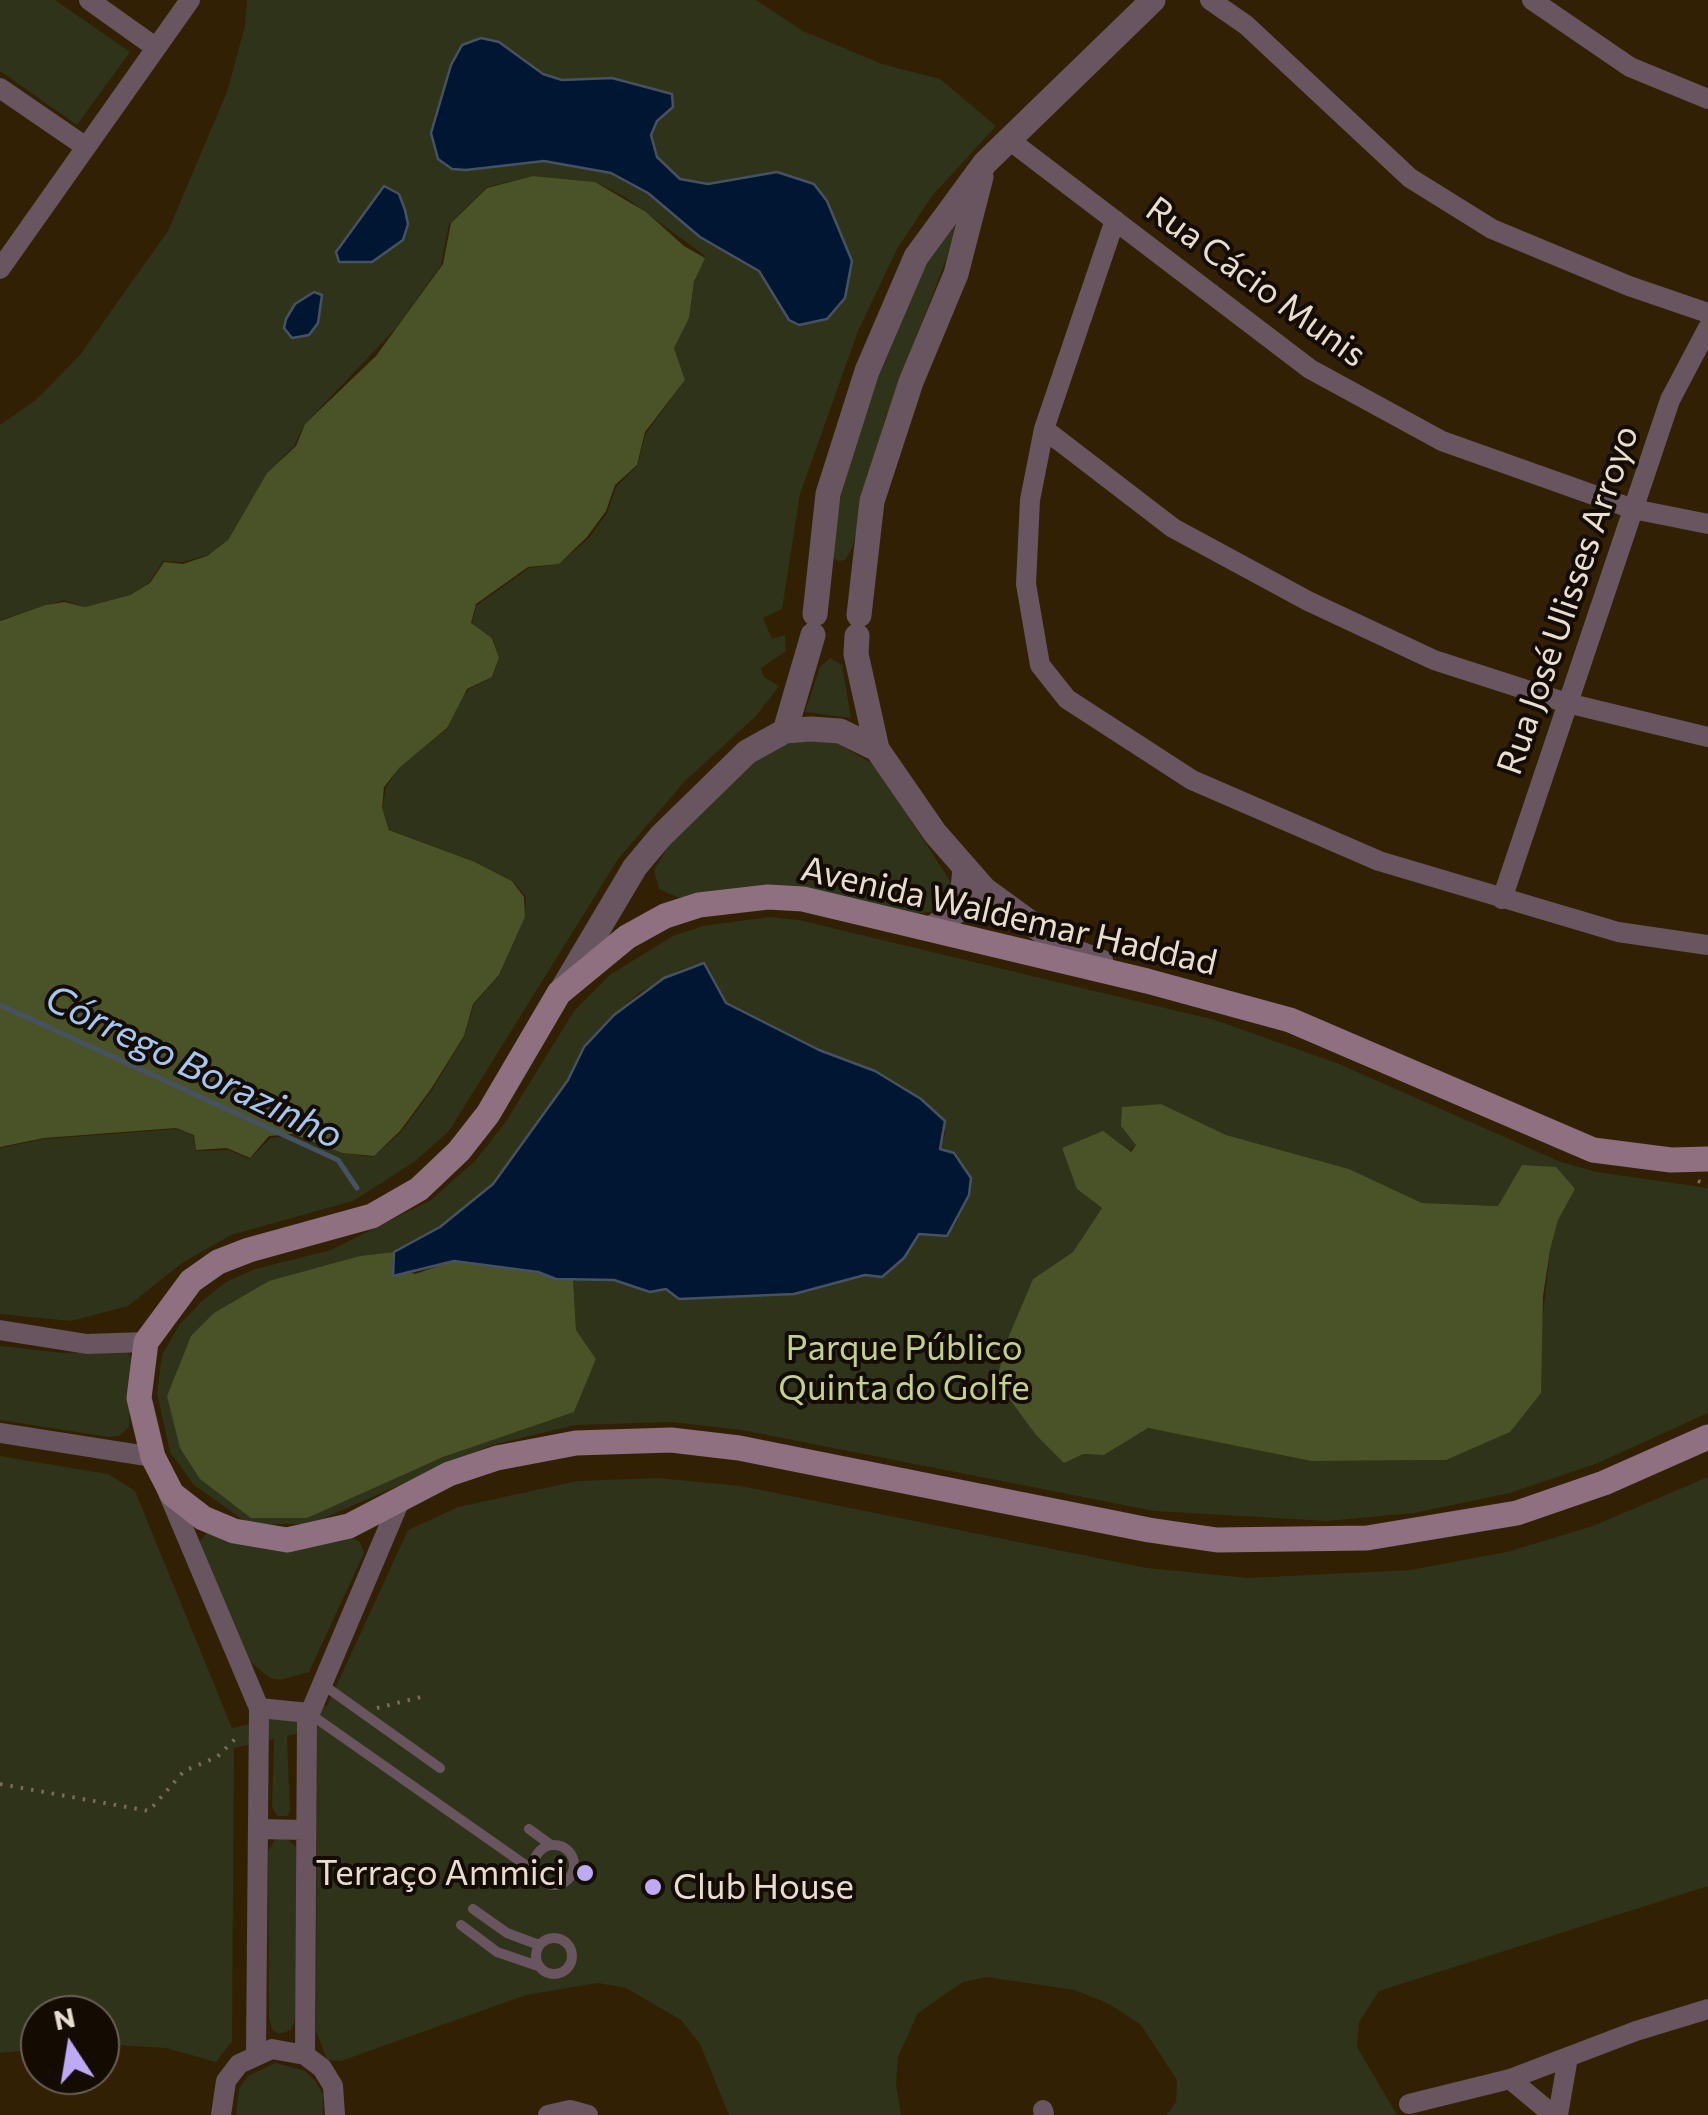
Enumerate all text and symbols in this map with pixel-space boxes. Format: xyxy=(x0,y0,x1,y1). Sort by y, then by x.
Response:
street label: Rua Cácio Munis xyxy=(1138,188,1374,376)
street label: Rua José Ulisses Arroyo xyxy=(1489,420,1647,780)
street label: Avenida Waldemar Haddad xyxy=(797,848,1221,984)
water label: Córrego Borazinho xyxy=(38,975,350,1159)
park label: Parque Público Quinta do Golfe xyxy=(778,1327,1030,1409)
place label: Terraço Ammici xyxy=(315,1852,565,1894)
marker: Terraço Ammici xyxy=(574,1862,596,1884)
place label: Club House xyxy=(673,1866,854,1908)
marker: Club House xyxy=(642,1876,664,1898)
north arrow xyxy=(20,1995,120,2095)
text: N xyxy=(50,1999,78,2036)

